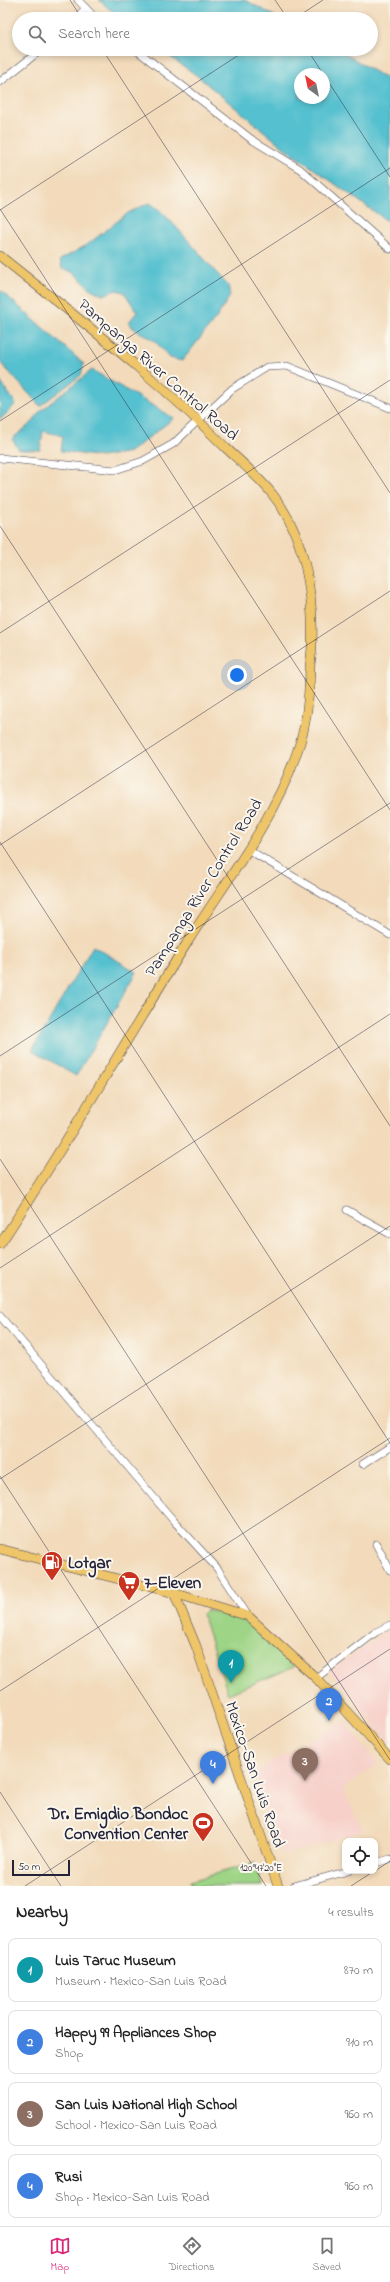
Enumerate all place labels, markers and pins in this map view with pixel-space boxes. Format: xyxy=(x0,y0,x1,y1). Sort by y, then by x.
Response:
fuel station icon: Lotgar xyxy=(39,1549,65,1582)
place label: Lotgar xyxy=(68,1551,112,1578)
supermarket icon: 7-Eleven xyxy=(116,1569,142,1602)
place label: 7-Eleven xyxy=(144,1571,202,1596)
pin: 1 xyxy=(218,1650,244,1683)
pin: 2 xyxy=(316,1688,342,1721)
pin: 3 xyxy=(292,1748,318,1781)
pin: 4 xyxy=(200,1751,226,1784)
place label: Dr. Emigdio Bondoc Convention Center xyxy=(47,1802,189,1847)
sports icon: Dr. Emigdio Bondoc Convention Center xyxy=(190,1810,216,1843)

